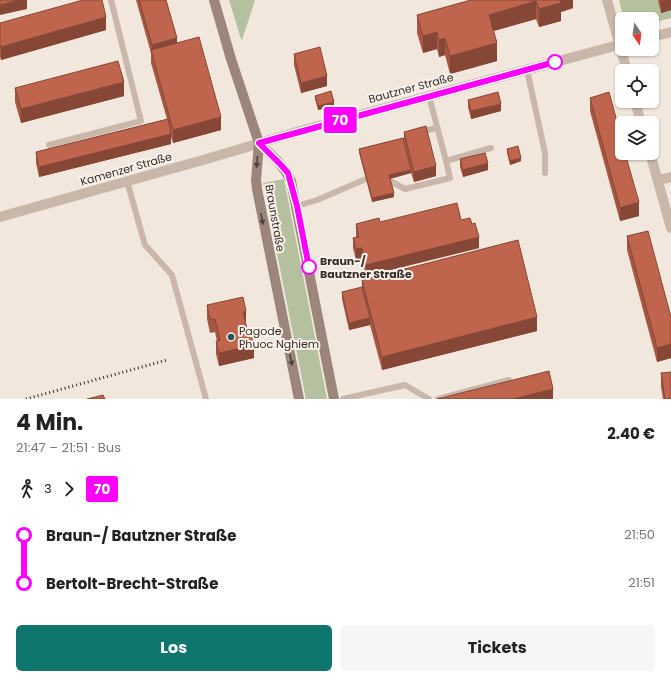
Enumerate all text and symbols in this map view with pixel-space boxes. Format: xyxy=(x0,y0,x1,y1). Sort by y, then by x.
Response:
north arrow xyxy=(615,12,659,56)
map controls xyxy=(615,12,659,160)
unlabelled marker xyxy=(547,54,563,70)
button: locate xyxy=(615,64,659,108)
street label: Bautzner Straße xyxy=(367,69,455,107)
line badge: 70 xyxy=(322,107,358,133)
text: 70 xyxy=(332,110,348,130)
button: layers xyxy=(615,116,659,160)
street label: Kamenzer Straße xyxy=(78,148,174,190)
one-way arrow xyxy=(254,156,261,168)
street label: Braunstraße xyxy=(261,183,289,253)
one-way arrow xyxy=(260,213,266,225)
place label: Braun-/ Bautzner Straße xyxy=(320,253,412,282)
marker: Braun-/ Bautzner Straße xyxy=(301,259,317,275)
place label: Pagode Phuoc Nghiem xyxy=(239,323,319,352)
marker: Pagode Phuoc Nghiem xyxy=(226,332,236,342)
one-way arrow xyxy=(288,354,294,366)
text: 4 Min. xyxy=(16,407,83,438)
text: 2.40 € xyxy=(607,423,655,444)
text: 21:47 – 21:51 · Bus xyxy=(16,438,121,457)
icon: walk xyxy=(16,478,38,500)
icon: forward xyxy=(58,478,80,500)
text: 3 xyxy=(44,479,52,498)
text: 70 xyxy=(94,479,110,499)
text: Braun-/ Bautzner Straße xyxy=(46,525,237,546)
text: 21:50 xyxy=(624,525,655,544)
text: Bertolt-Brecht-Straße xyxy=(46,573,219,594)
text: 21:51 xyxy=(628,573,655,592)
button: Los xyxy=(16,625,332,671)
button: Tickets xyxy=(340,625,655,671)

